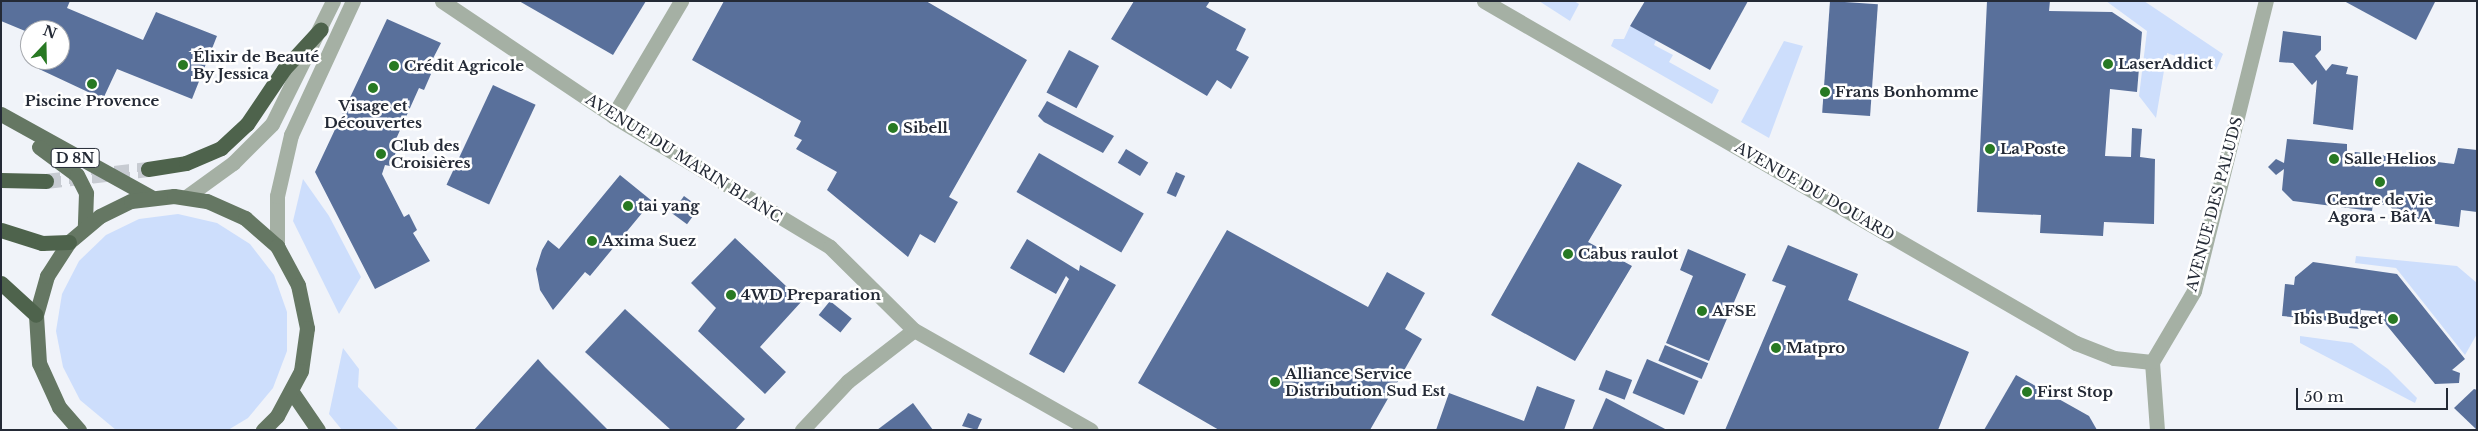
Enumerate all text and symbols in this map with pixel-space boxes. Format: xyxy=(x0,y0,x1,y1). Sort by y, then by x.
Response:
north arrow xyxy=(20,20,70,70)
text: N xyxy=(41,21,59,43)
place label: Élixir de Beauté By Jessica xyxy=(193,47,319,82)
place label: LaserAddict xyxy=(2118,55,2213,73)
place label: Crédit Agricole xyxy=(404,57,525,75)
marker: LaserAddict xyxy=(2102,58,2114,70)
marker: Élixir de Beauté By Jessica xyxy=(177,59,189,71)
marker: Crédit Agricole xyxy=(388,60,400,72)
marker: Piscine Provence xyxy=(86,78,98,90)
marker: Visage et Découvertes xyxy=(367,82,379,94)
place label: Frans Bonhomme xyxy=(1835,83,1979,101)
marker: Frans Bonhomme xyxy=(1819,86,1831,98)
street label: AVENUE DU MARIN BLANC xyxy=(583,90,785,226)
place label: Piscine Provence xyxy=(25,92,159,110)
place label: Visage et Découvertes xyxy=(324,96,422,131)
street label: AVENUE DES PALUDS xyxy=(2182,115,2246,293)
place label: Sibell xyxy=(903,119,948,137)
marker: Sibell xyxy=(887,122,899,134)
place label: Club des Croisières xyxy=(391,136,470,171)
street label: AVENUE DU DOUARD xyxy=(1732,138,1898,244)
place label: La Poste xyxy=(2000,140,2066,158)
marker: La Poste xyxy=(1984,143,1996,155)
road number: D 8N xyxy=(50,146,100,170)
marker: Club des Croisières xyxy=(375,148,387,160)
place label: Salle Helios xyxy=(2344,150,2436,168)
marker: Salle Helios xyxy=(2328,153,2340,165)
marker: Centre de Vie Agora - Bât A xyxy=(2374,176,2386,188)
place label: Centre de Vie Agora - Bât A xyxy=(2326,190,2434,225)
place label: tai yang xyxy=(638,197,700,215)
marker: tai yang xyxy=(622,200,634,212)
place label: Axima Suez xyxy=(602,232,696,250)
marker: Axima Suez xyxy=(586,235,598,247)
place label: Cabus raulot xyxy=(1578,245,1678,263)
marker: Cabus raulot xyxy=(1562,248,1574,260)
place label: 4WD Preparation xyxy=(741,286,881,304)
marker: 4WD Preparation xyxy=(725,289,737,301)
place label: AFSE xyxy=(1712,302,1756,320)
marker: AFSE xyxy=(1696,305,1708,317)
place label: Ibis Budget xyxy=(2294,310,2383,328)
marker: Ibis Budget xyxy=(2387,313,2399,325)
place label: Matpro xyxy=(1786,339,1845,357)
marker: Matpro xyxy=(1770,342,1782,354)
place label: Alliance Service Distribution Sud Est xyxy=(1285,364,1446,399)
marker: Alliance Service Distribution Sud Est xyxy=(1269,376,1281,388)
scale bar xyxy=(2298,378,2450,410)
place label: First Stop xyxy=(2037,383,2113,401)
marker: First Stop xyxy=(2021,386,2033,398)
text: 50 m xyxy=(2304,387,2344,406)

